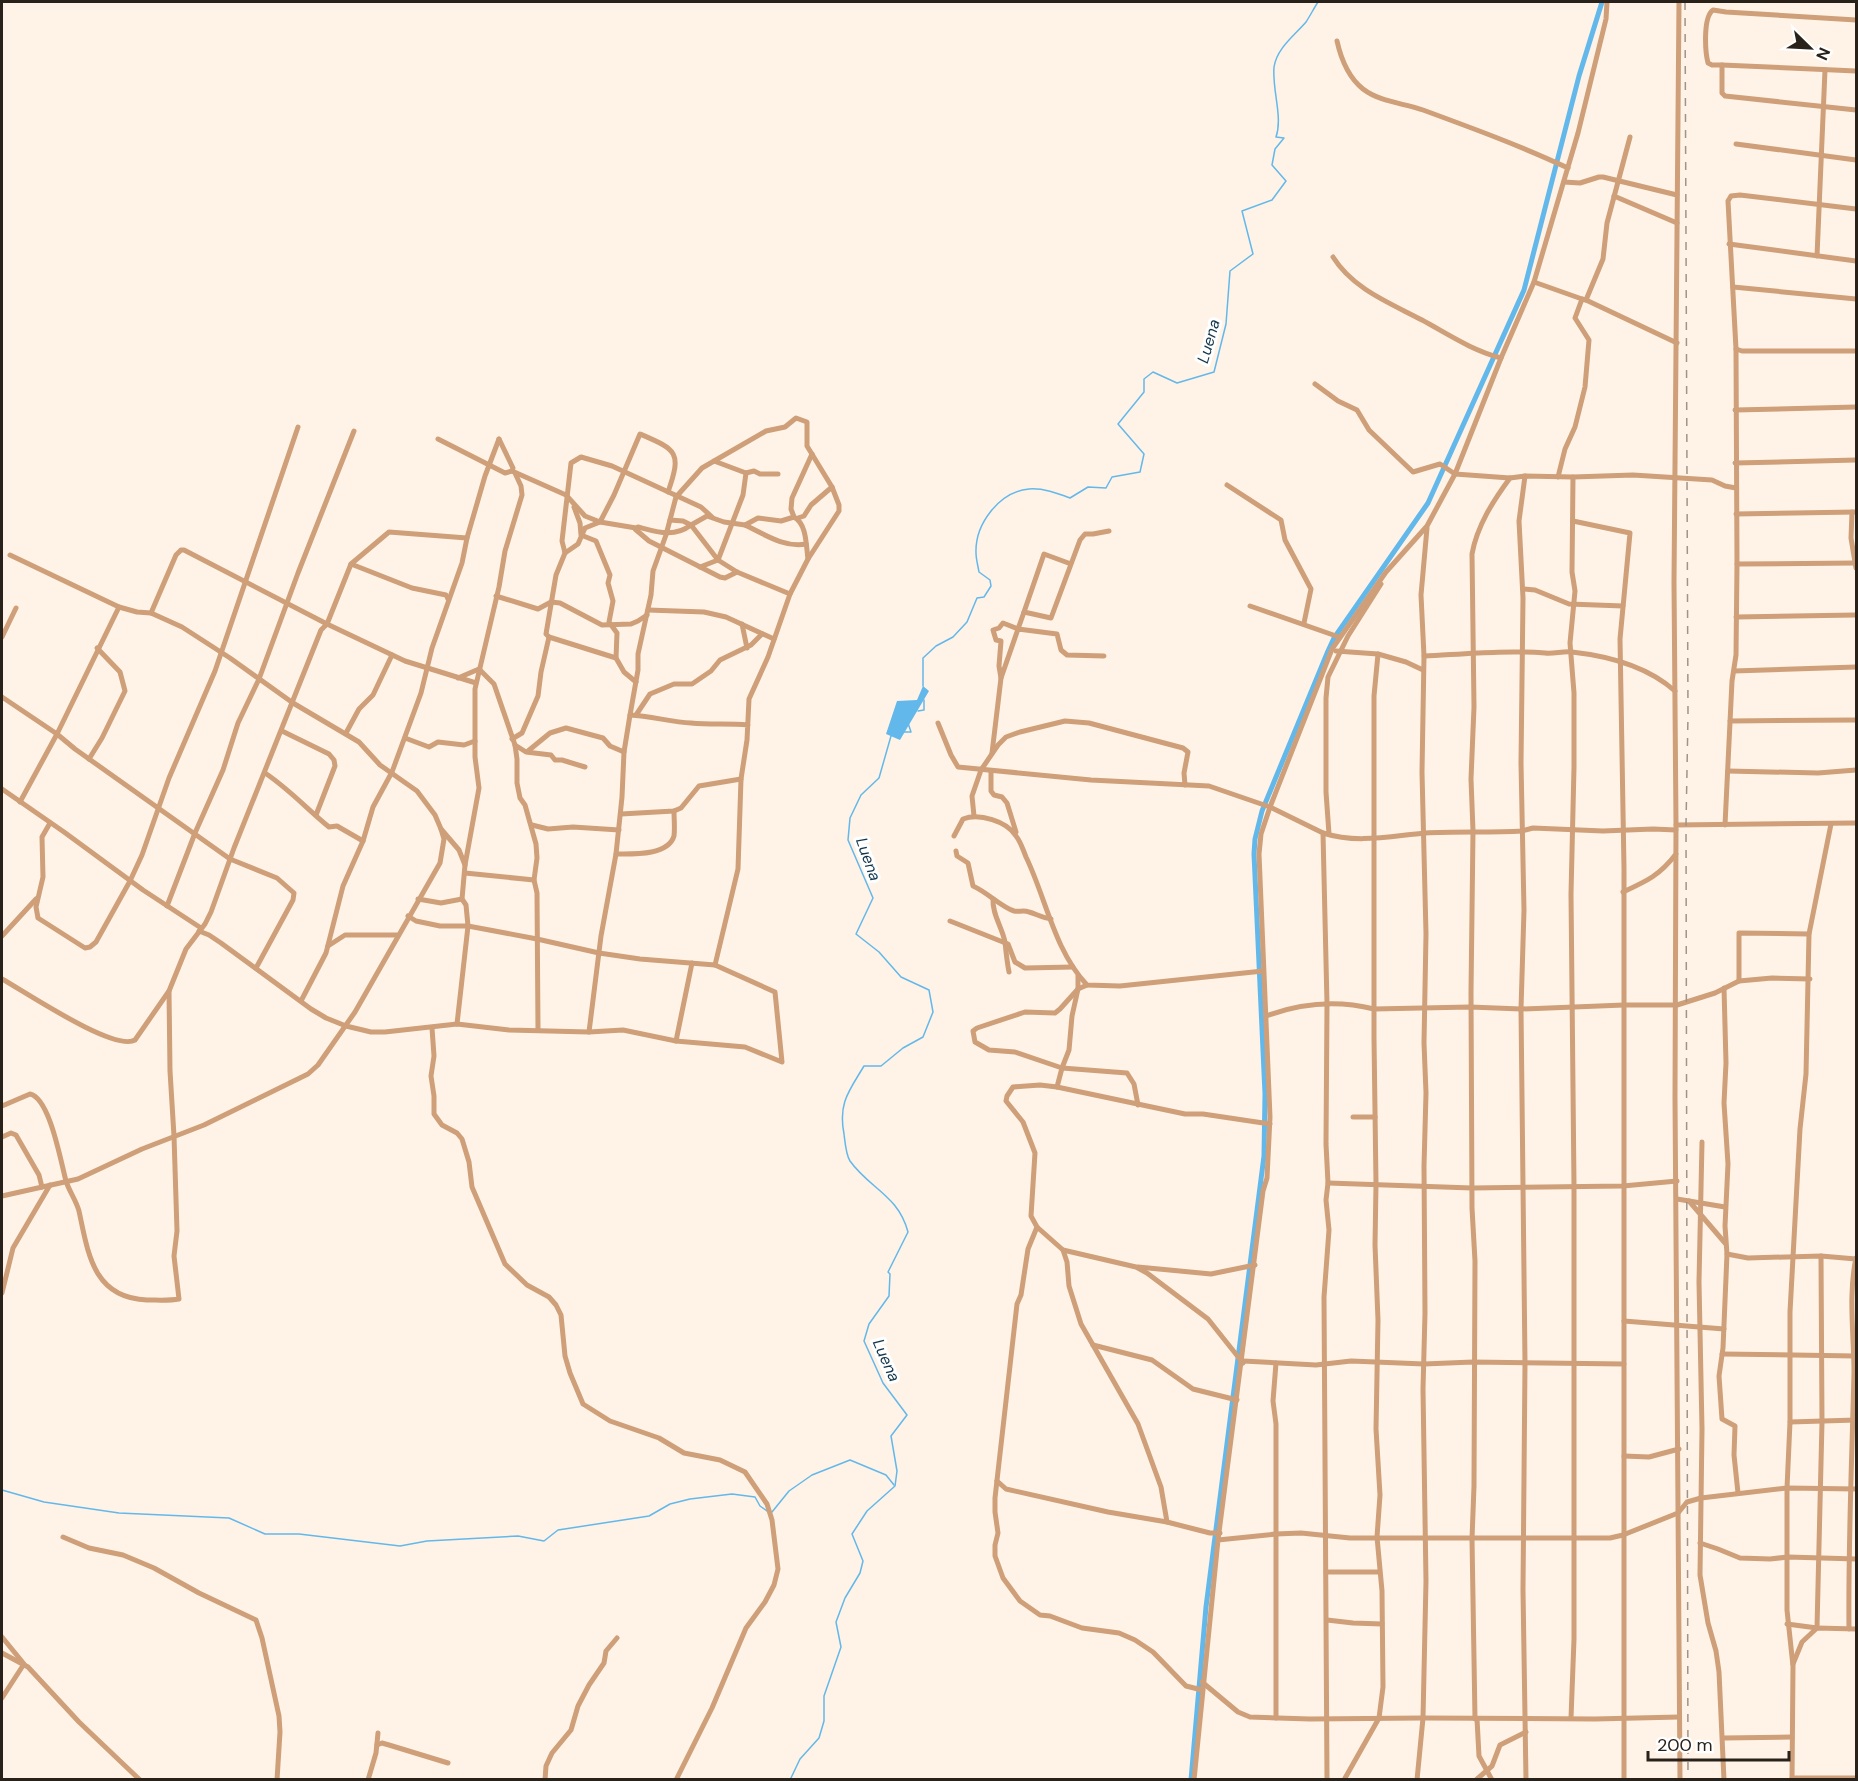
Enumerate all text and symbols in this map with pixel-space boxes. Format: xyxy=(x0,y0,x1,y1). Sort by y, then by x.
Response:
north arrow xyxy=(1780,18,1840,78)
text: N xyxy=(1811,44,1835,63)
water label: Luena xyxy=(1192,317,1225,366)
water label: Luena xyxy=(851,835,886,884)
water label: Luena xyxy=(868,1335,905,1385)
scale bar xyxy=(1648,1724,1789,1762)
text: 200 m xyxy=(1657,1733,1713,1757)

